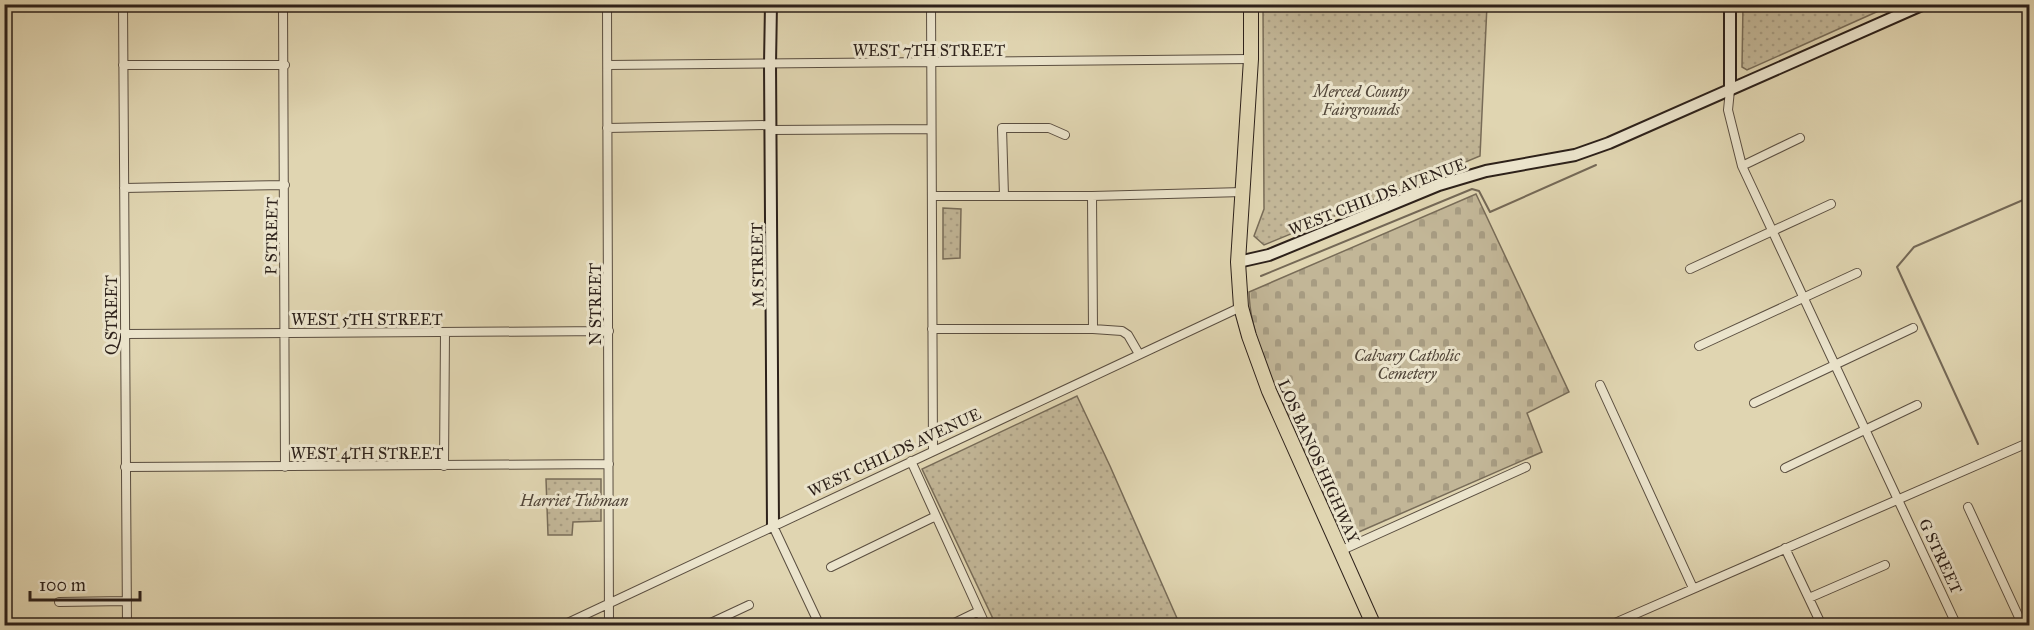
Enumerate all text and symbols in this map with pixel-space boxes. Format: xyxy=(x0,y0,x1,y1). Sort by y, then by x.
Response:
street label: WEST 7TH STREET xyxy=(853,41,1005,60)
park label: Merced County Fairgrounds xyxy=(1311,82,1410,119)
street label: WEST CHILDS AVENUE xyxy=(1286,154,1469,239)
street label: P STREET xyxy=(261,197,282,275)
street label: M STREET xyxy=(747,222,768,308)
street label: N STREET xyxy=(586,263,605,345)
street label: Q STREET xyxy=(102,275,121,355)
street label: WEST 5TH STREET xyxy=(291,310,443,329)
park label: Calvary Catholic Cemetery xyxy=(1354,346,1461,383)
street label: LOS BANOS HIGHWAY xyxy=(1274,376,1364,547)
street label: WEST CHILDS AVENUE xyxy=(805,404,984,501)
street label: WEST 4TH STREET xyxy=(291,444,443,463)
park label: Harriet Tubman xyxy=(519,491,629,510)
street label: G STREET xyxy=(1915,516,1966,597)
scale bar xyxy=(30,564,140,602)
text: 100 m xyxy=(39,574,86,596)

